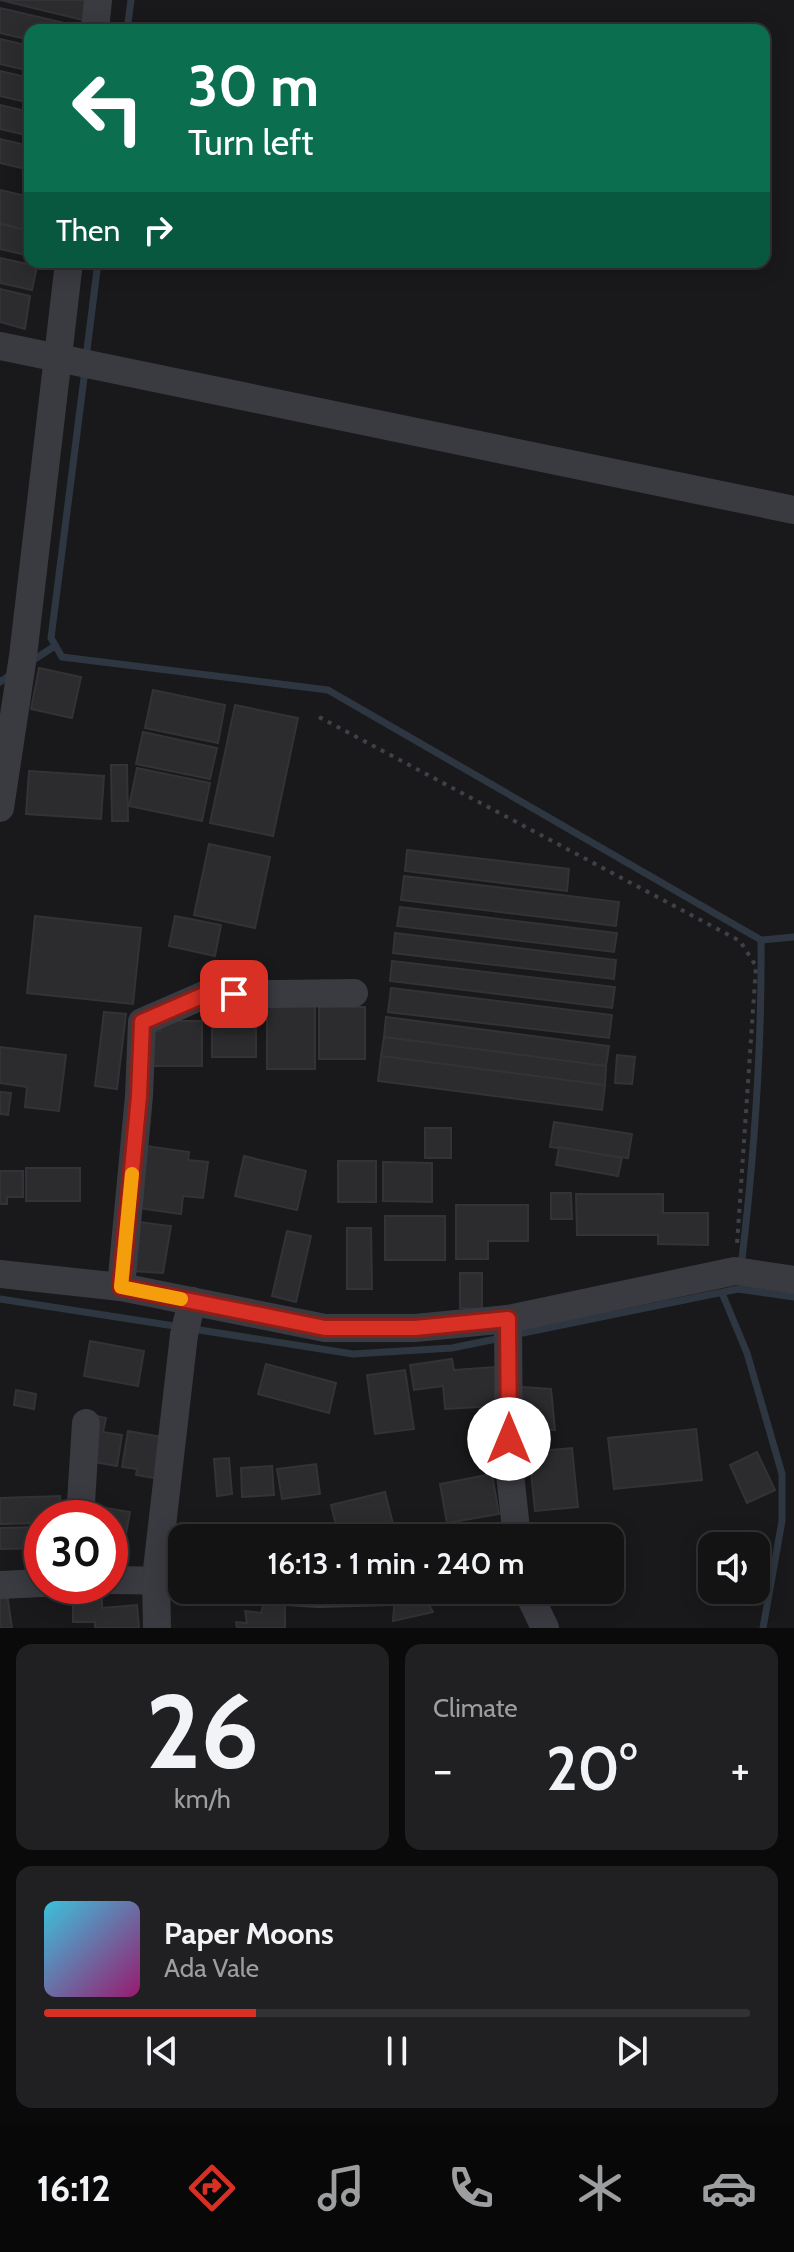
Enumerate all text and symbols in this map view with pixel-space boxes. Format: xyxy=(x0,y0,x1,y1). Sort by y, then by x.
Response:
text: 30 m xyxy=(188,52,319,120)
icon: left xyxy=(56,56,160,160)
text: Turn left xyxy=(188,120,313,164)
icon: right xyxy=(136,208,180,252)
text: Then xyxy=(56,212,120,249)
pin xyxy=(200,960,268,1028)
icon: arrive xyxy=(212,972,256,1016)
position arrow xyxy=(467,1397,551,1481)
speed limit sign: 30 xyxy=(24,1500,128,1604)
map controls xyxy=(698,1532,770,1604)
button: sound xyxy=(698,1532,770,1604)
text: 16:13 · 1 min · 240 m xyxy=(268,1545,524,1582)
text: 26 xyxy=(146,1668,259,1794)
text: Climate xyxy=(433,1692,518,1724)
text: 20° xyxy=(546,1732,637,1805)
text: − xyxy=(433,1743,452,1796)
text: + xyxy=(731,1743,750,1796)
text: km/h xyxy=(174,1783,231,1815)
text: Paper Moons xyxy=(164,1915,334,1952)
text: Ada Vale xyxy=(164,1952,259,1984)
icon: previous xyxy=(140,2029,184,2073)
icon: pause xyxy=(375,2029,419,2073)
icon: next xyxy=(610,2029,654,2073)
icon: directions xyxy=(184,2160,240,2216)
icon: music xyxy=(313,2160,369,2216)
icon: phone xyxy=(443,2160,499,2216)
icon: climate xyxy=(572,2160,628,2216)
icon: car xyxy=(701,2160,757,2216)
text: 16:12 xyxy=(37,2166,111,2210)

